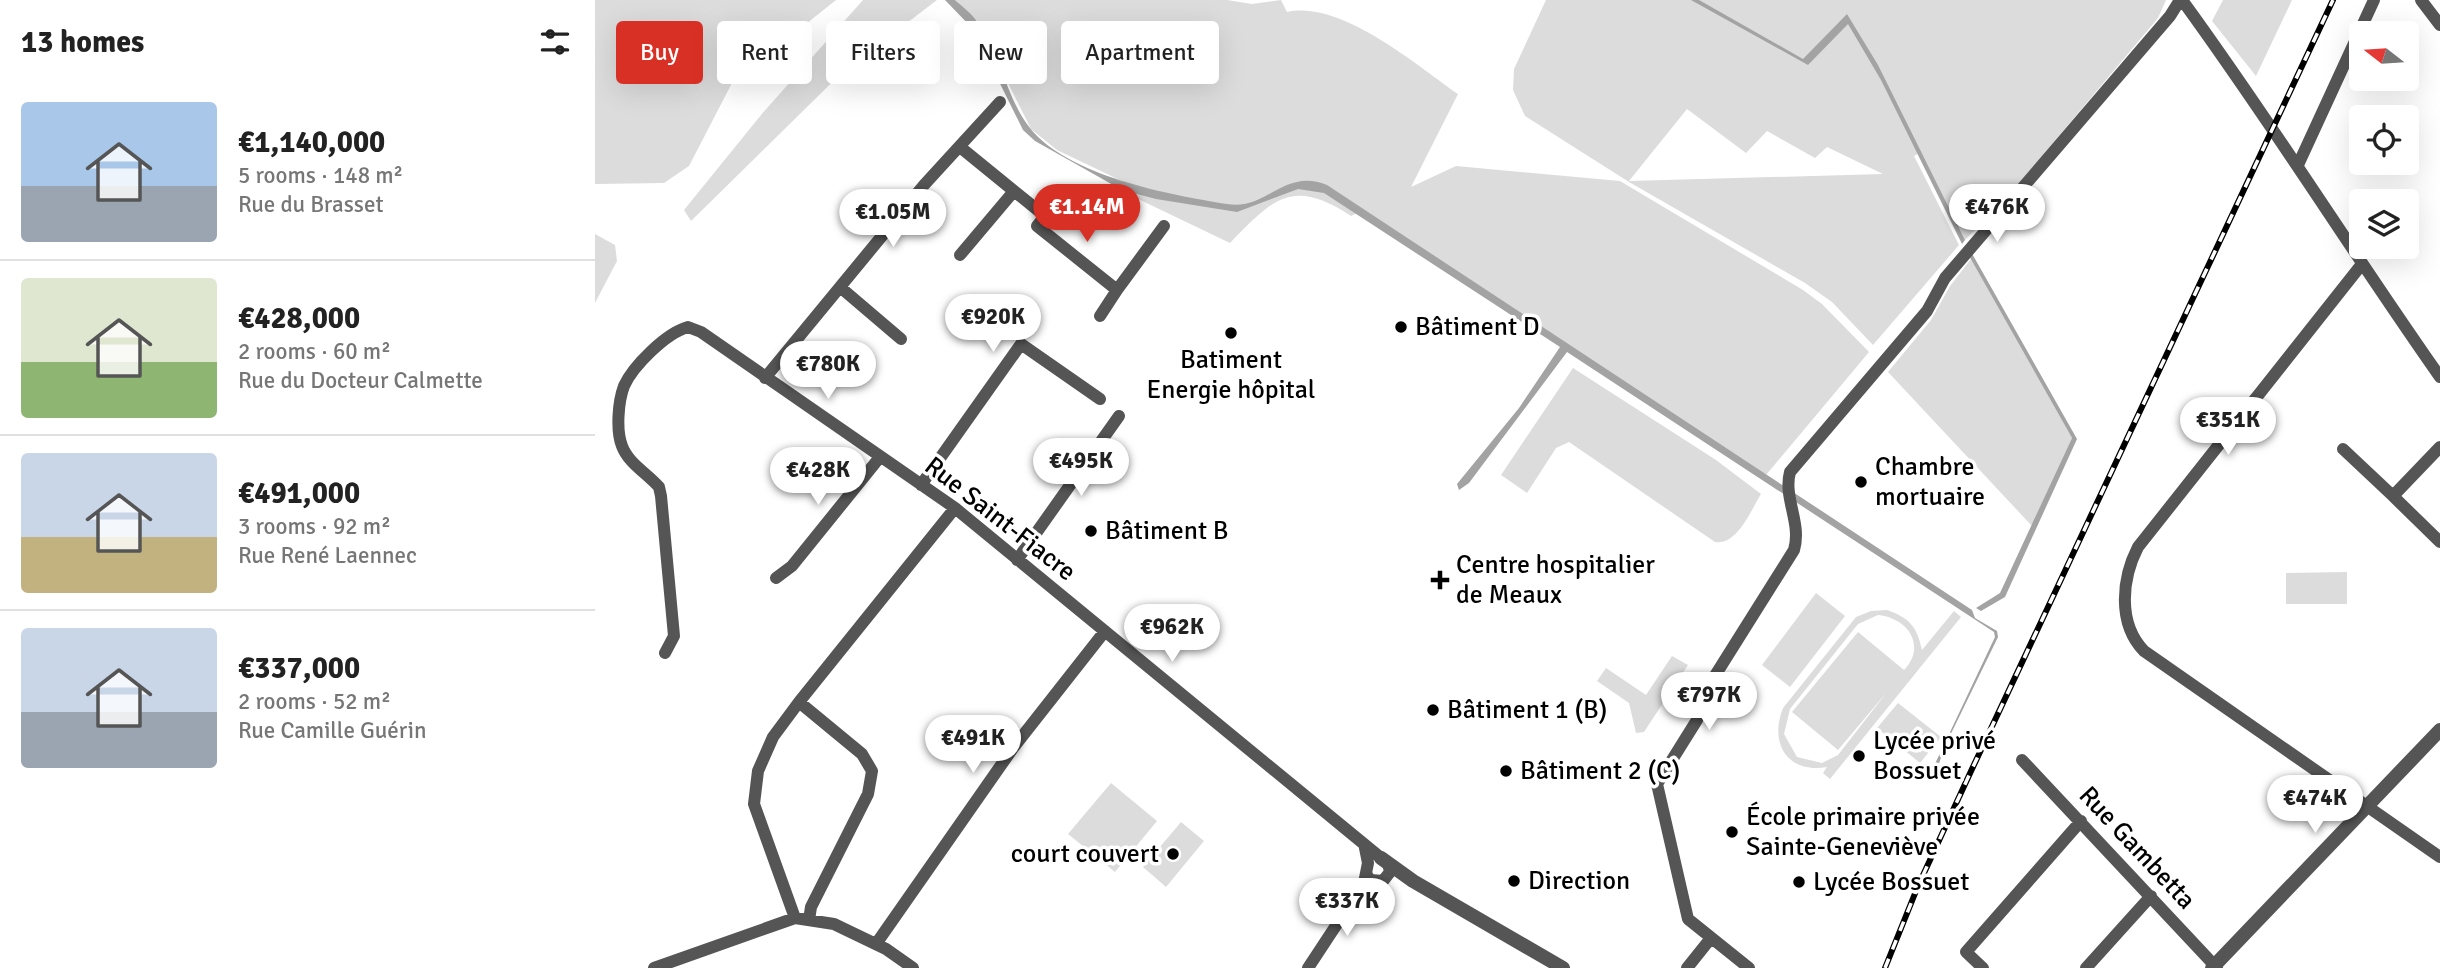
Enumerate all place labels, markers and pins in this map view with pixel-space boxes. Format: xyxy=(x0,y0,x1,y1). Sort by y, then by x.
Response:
pin: €1.14M xyxy=(1030,184,1144,244)
pin: €476K xyxy=(1948,184,2046,244)
pin: €1.05M xyxy=(836,190,950,249)
pin: €920K xyxy=(944,294,1042,354)
place label: Bâtiment D xyxy=(1415,311,1540,343)
marker: Bâtiment D xyxy=(1393,319,1409,335)
marker: Batiment Energie hôpital xyxy=(1223,325,1239,341)
pin: €780K xyxy=(779,342,877,401)
place label: Batiment Energie hôpital xyxy=(1147,344,1315,406)
pin: €351K xyxy=(2179,398,2277,457)
pin: €495K xyxy=(1032,438,1130,498)
pin: €428K xyxy=(769,448,867,507)
place label: Chambre mortuaire xyxy=(1875,451,1985,513)
marker: Chambre mortuaire xyxy=(1853,474,1869,490)
place label: Bâtiment B xyxy=(1105,515,1228,547)
marker: Bâtiment B xyxy=(1083,523,1099,539)
place label: Centre hospitalier de Meaux xyxy=(1456,549,1655,611)
marker: Centre hospitalier de Meaux xyxy=(1430,570,1450,590)
pin: €962K xyxy=(1123,604,1221,664)
pin: €797K xyxy=(1660,672,1758,732)
place label: Bâtiment 1 (B) xyxy=(1447,694,1607,726)
marker: Bâtiment 1 (B) xyxy=(1425,702,1441,718)
pin: €491K xyxy=(924,716,1022,775)
place label: Lycée privé Bossuet xyxy=(1873,725,1996,787)
marker: Lycée privé Bossuet xyxy=(1851,748,1867,764)
place label: Bâtiment 2 (C) xyxy=(1520,755,1680,787)
marker: Bâtiment 2 (C) xyxy=(1498,763,1514,779)
pin: €474K xyxy=(2266,776,2364,835)
place label: École primaire privée Sainte-Geneviève xyxy=(1746,801,1980,863)
marker: École primaire privée Sainte-Geneviève xyxy=(1724,824,1740,840)
place label: court couvert xyxy=(1011,838,1159,870)
marker: court couvert xyxy=(1165,846,1181,862)
place label: Direction xyxy=(1528,865,1630,897)
place label: Lycée Bossuet xyxy=(1813,866,1969,898)
marker: Direction xyxy=(1506,873,1522,889)
marker: Lycée Bossuet xyxy=(1791,874,1807,890)
pin: €337K xyxy=(1298,878,1396,938)

